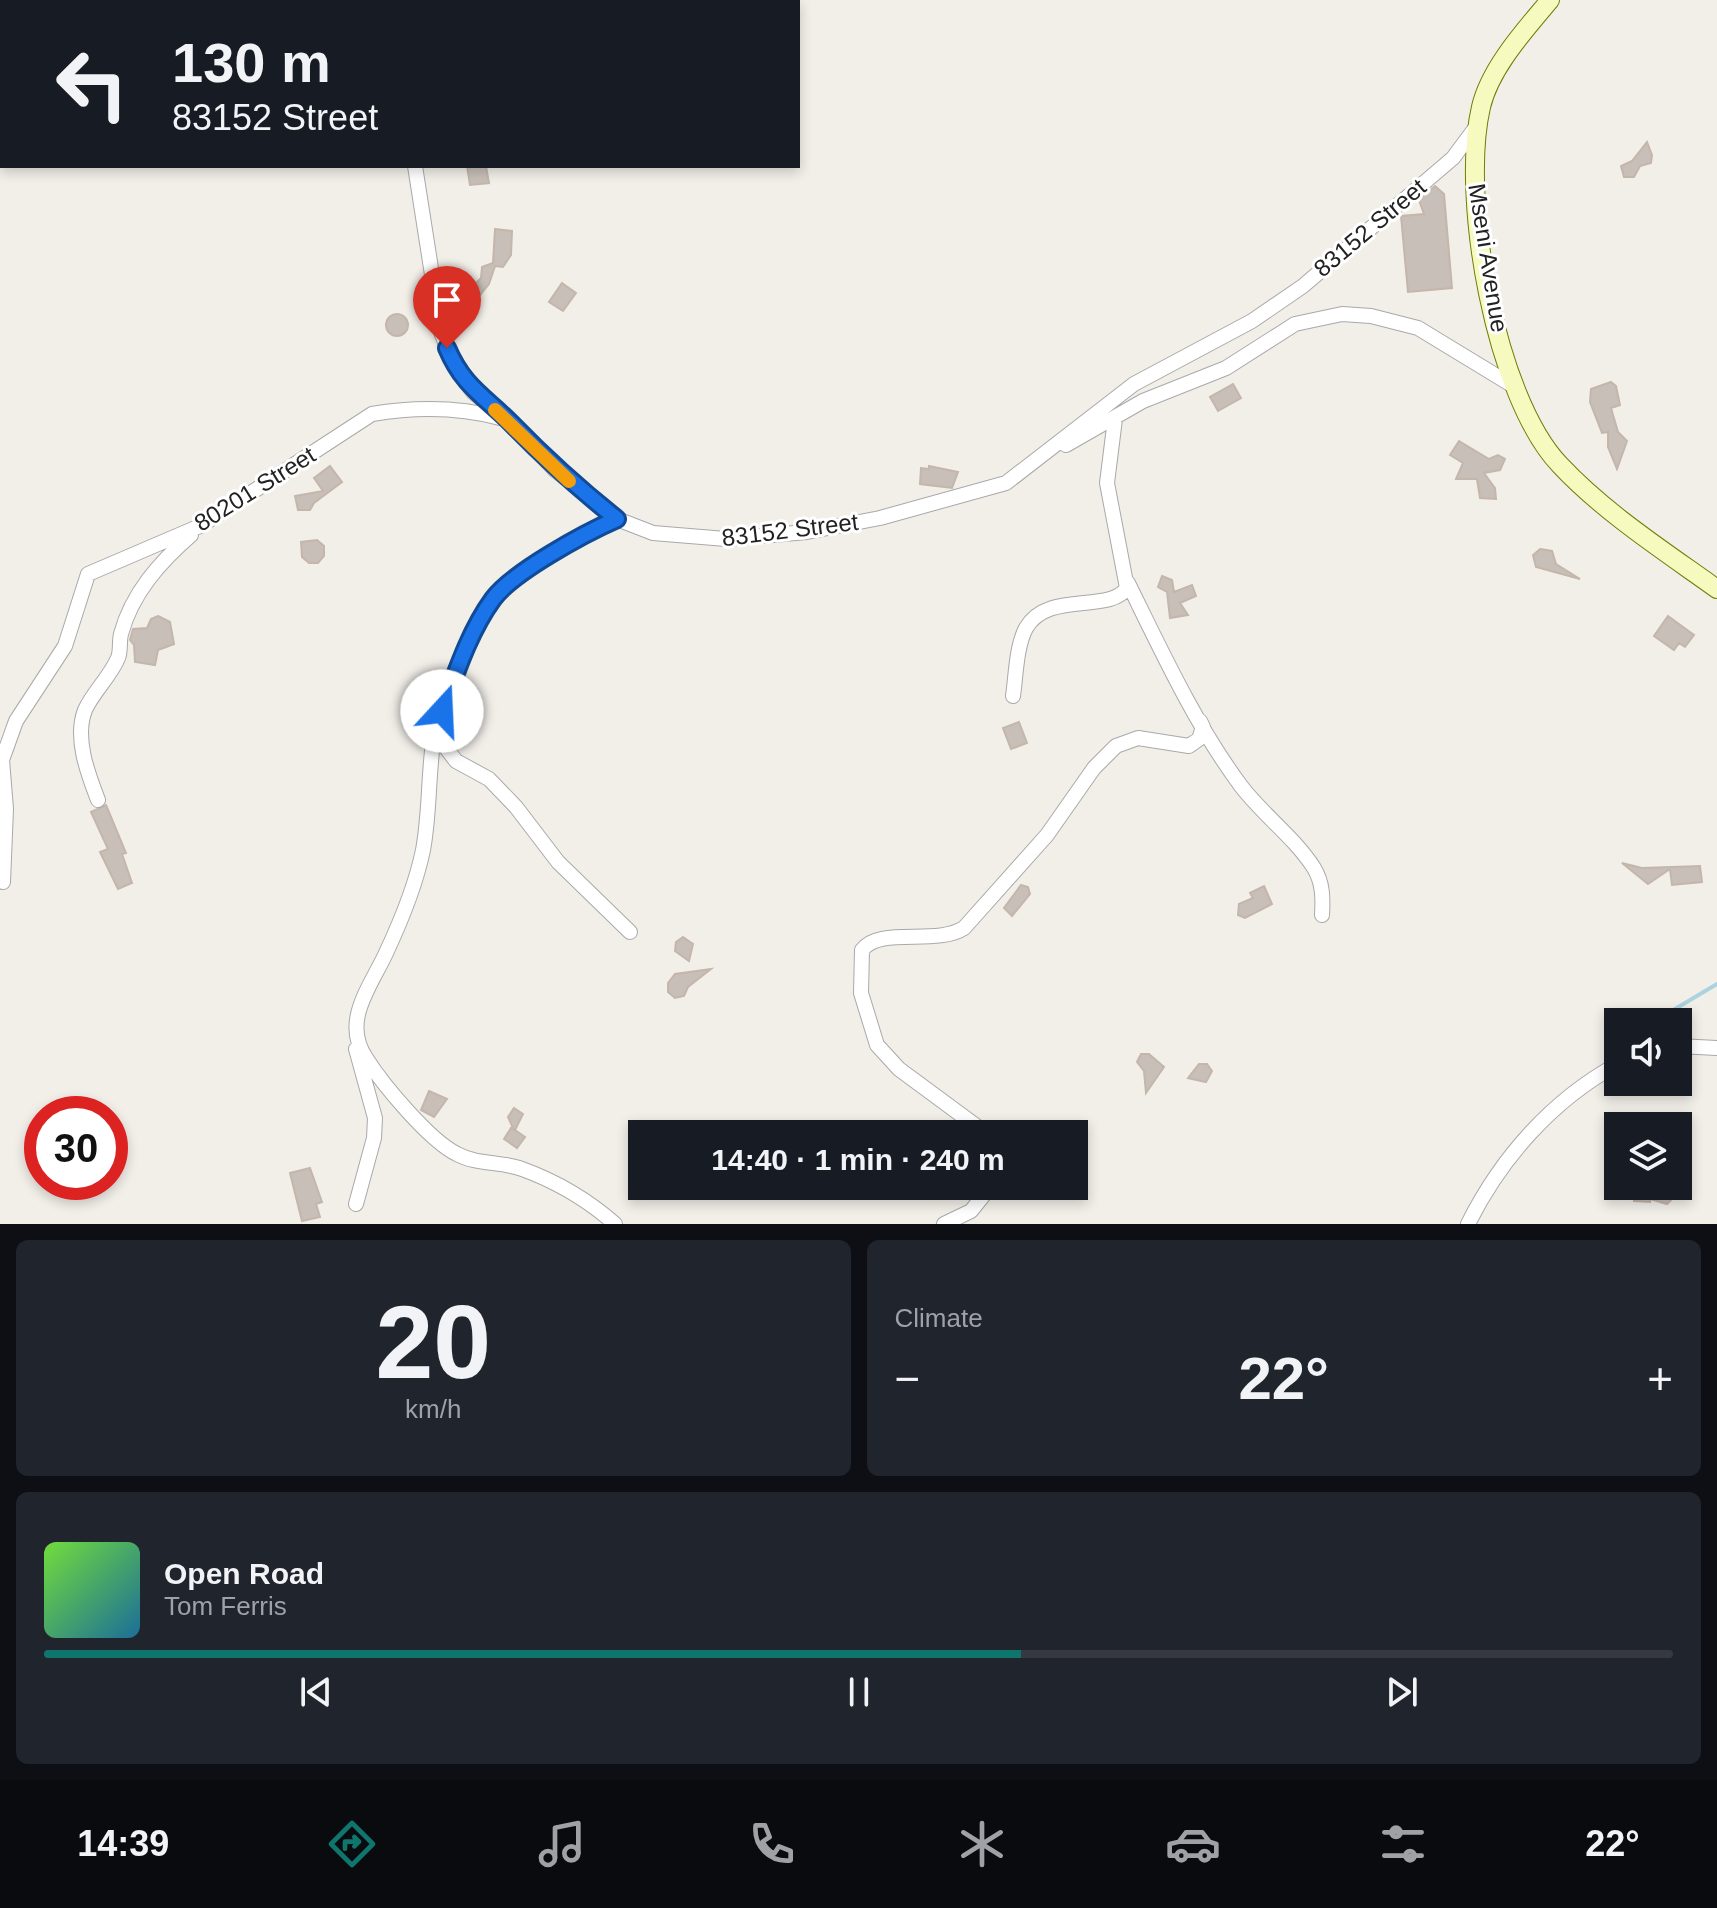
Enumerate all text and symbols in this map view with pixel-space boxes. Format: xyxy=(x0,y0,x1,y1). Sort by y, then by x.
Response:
text: 130 m xyxy=(172,31,331,94)
icon: left xyxy=(40,32,144,136)
text: 83152 Street xyxy=(172,97,378,138)
street label: 83152 Street xyxy=(1308,173,1431,282)
street label: Mseni Avenue xyxy=(1463,182,1514,334)
pin xyxy=(413,266,481,348)
icon: arrive xyxy=(425,278,469,322)
street label: 80201 Street xyxy=(189,441,320,536)
street label: 83152 Street xyxy=(720,508,860,551)
position arrow xyxy=(400,669,484,753)
map controls xyxy=(1604,1008,1692,1200)
button: sound xyxy=(1604,1008,1692,1096)
speed limit sign: 30 xyxy=(24,1096,128,1200)
button: layers xyxy=(1604,1112,1692,1200)
text: 14:40 · 1 min · 240 m xyxy=(711,1143,1005,1176)
text: 20 xyxy=(375,1284,491,1400)
text: Climate xyxy=(895,1303,983,1333)
text: 22° xyxy=(1238,1345,1329,1412)
text: − xyxy=(895,1354,920,1403)
text: + xyxy=(1647,1354,1673,1403)
text: km/h xyxy=(405,1394,461,1424)
text: Open Road xyxy=(164,1557,324,1590)
text: Tom Ferris xyxy=(164,1591,287,1621)
icon: previous xyxy=(294,1670,338,1714)
icon: pause xyxy=(837,1670,881,1714)
icon: next xyxy=(1380,1670,1424,1714)
icon: directions xyxy=(324,1816,380,1872)
icon: music xyxy=(534,1816,590,1872)
icon: phone xyxy=(744,1816,800,1872)
icon: climate xyxy=(954,1816,1010,1872)
icon: car xyxy=(1165,1816,1221,1872)
icon: filters xyxy=(1375,1816,1431,1872)
text: 14:39 xyxy=(77,1823,169,1864)
text: 22° xyxy=(1585,1823,1640,1864)

